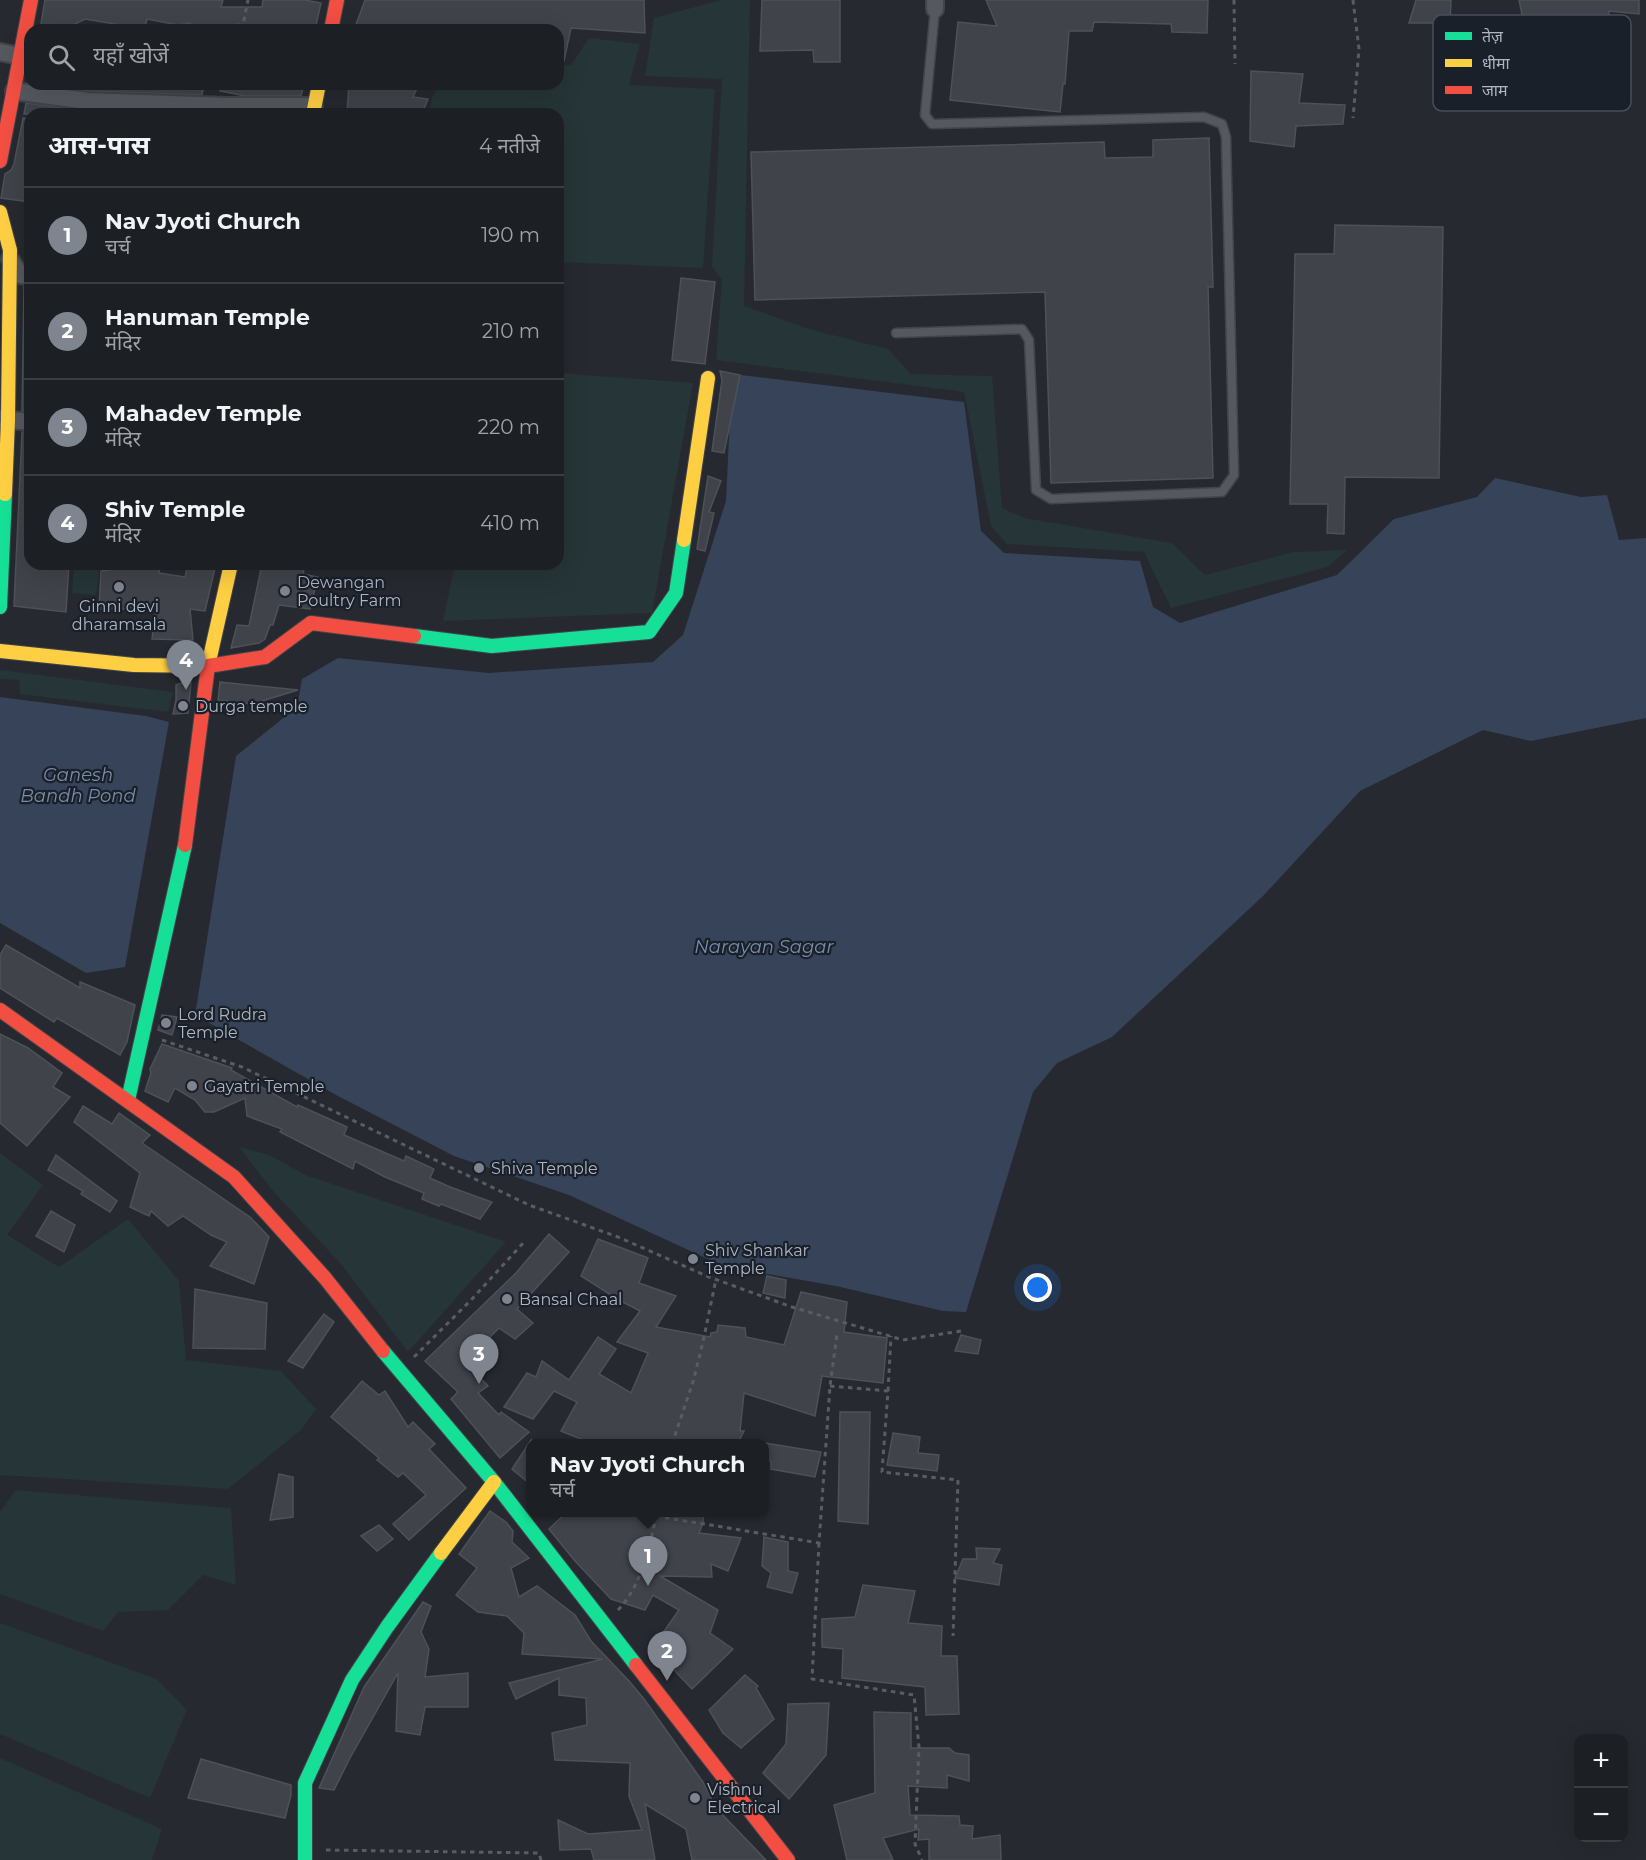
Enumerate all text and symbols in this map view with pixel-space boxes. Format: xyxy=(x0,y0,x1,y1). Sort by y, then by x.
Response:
legend xyxy=(1433,15,1631,111)
search box xyxy=(24,24,564,90)
text: तेज़ xyxy=(1482,27,1504,46)
icon: search xyxy=(45,41,78,74)
text: यहाँ खोजें xyxy=(93,42,169,69)
text: धीमा xyxy=(1482,54,1511,73)
text: जाम xyxy=(1482,81,1508,100)
text: आस-पास xyxy=(48,129,150,161)
text: 4 नतीजे xyxy=(479,134,540,158)
text: Nav Jyoti Church xyxy=(105,208,301,235)
text: 1 xyxy=(64,223,71,247)
text: 190 m xyxy=(481,223,540,247)
text: चर्च xyxy=(105,235,130,259)
text: Hanuman Temple xyxy=(105,304,310,331)
text: 2 xyxy=(62,319,73,343)
text: 210 m xyxy=(482,319,540,343)
text: मंदिर xyxy=(105,331,141,355)
text: Mahadev Temple xyxy=(105,400,302,427)
text: 3 xyxy=(62,415,73,439)
text: 220 m xyxy=(478,415,540,439)
text: मंदिर xyxy=(105,427,141,451)
text: Shiv Temple xyxy=(105,496,245,523)
text: 4 xyxy=(61,511,74,535)
text: 410 m xyxy=(480,511,540,535)
text: मंदिर xyxy=(105,523,141,547)
place label: Dewangan Poultry Farm xyxy=(297,573,401,610)
marker: Ginni devi dharamsala xyxy=(112,580,126,594)
marker: Dewangan Poultry Farm xyxy=(278,584,292,598)
place label: Ginni devi dharamsala xyxy=(72,597,166,634)
pin: 4 xyxy=(166,640,206,690)
place label: Durga temple xyxy=(195,697,307,716)
marker: Durga temple xyxy=(176,699,190,713)
water label: Ganesh Bandh Pond xyxy=(20,764,136,807)
water label: Narayan Sagar xyxy=(694,936,835,958)
place label: Lord Rudra Temple xyxy=(178,1005,267,1042)
marker: Lord Rudra Temple xyxy=(159,1016,173,1030)
place label: Gayatri Temple xyxy=(204,1077,324,1096)
marker: Gayatri Temple xyxy=(185,1079,199,1093)
place label: Shiva Temple xyxy=(491,1159,598,1178)
marker: Shiva Temple xyxy=(472,1161,486,1175)
place label: Shiv Shankar Temple xyxy=(705,1241,809,1278)
marker: Shiv Shankar Temple xyxy=(686,1252,700,1266)
your location xyxy=(1023,1273,1052,1302)
place label: Bansal Chaal xyxy=(519,1290,622,1309)
marker: Bansal Chaal xyxy=(500,1292,514,1306)
pin: 3 xyxy=(460,1334,498,1384)
popup xyxy=(526,1439,769,1517)
text: Nav Jyoti Church xyxy=(550,1451,745,1478)
text: चर्च xyxy=(550,1478,575,1502)
pin: 1 xyxy=(628,1536,668,1586)
pin: 2 xyxy=(648,1632,686,1681)
map controls xyxy=(1574,1734,1628,1842)
button: + xyxy=(1574,1734,1628,1788)
place label: Vishnu Electrical xyxy=(707,1780,781,1817)
button: − xyxy=(1574,1788,1628,1842)
marker: Vishnu Electrical xyxy=(688,1791,702,1805)

